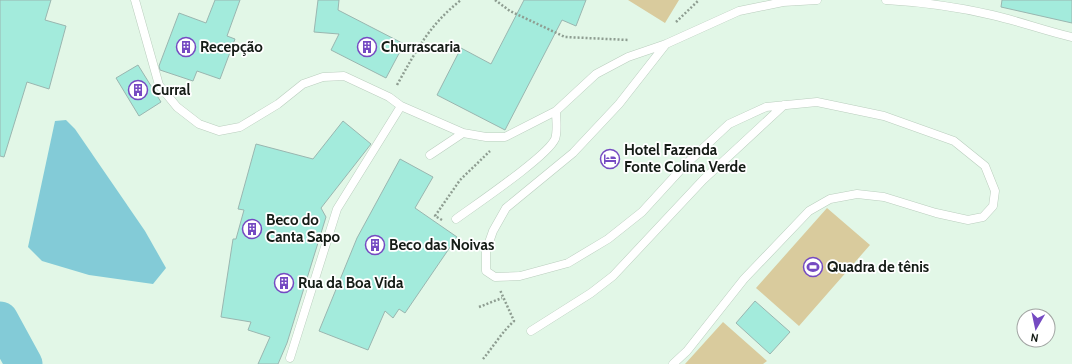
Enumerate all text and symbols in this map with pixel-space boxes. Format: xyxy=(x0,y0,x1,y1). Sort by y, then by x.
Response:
building icon: Recepção xyxy=(175,36,197,58)
building icon: Churrascaria xyxy=(356,36,378,58)
place label: Recepção xyxy=(200,38,263,56)
place label: Churrascaria xyxy=(381,38,461,56)
building icon: Curral xyxy=(127,79,149,101)
place label: Curral xyxy=(152,81,191,99)
place label: Hotel Fazenda Fonte Colina Verde xyxy=(624,141,746,176)
hotel icon: Hotel Fazenda Fonte Colina Verde xyxy=(599,148,621,170)
place label: Beco do Canta Sapo xyxy=(266,211,341,246)
building icon: Beco do Canta Sapo xyxy=(241,218,263,240)
building icon: Beco das Noivas xyxy=(364,234,386,256)
place label: Beco das Noivas xyxy=(389,236,494,254)
sports icon: Quadra de tênis xyxy=(802,256,824,278)
place label: Quadra de tênis xyxy=(827,258,929,276)
building icon: Rua da Boa Vida xyxy=(273,272,295,294)
place label: Rua da Boa Vida xyxy=(298,274,404,292)
north arrow xyxy=(1016,308,1056,348)
text: N xyxy=(1029,330,1039,345)

